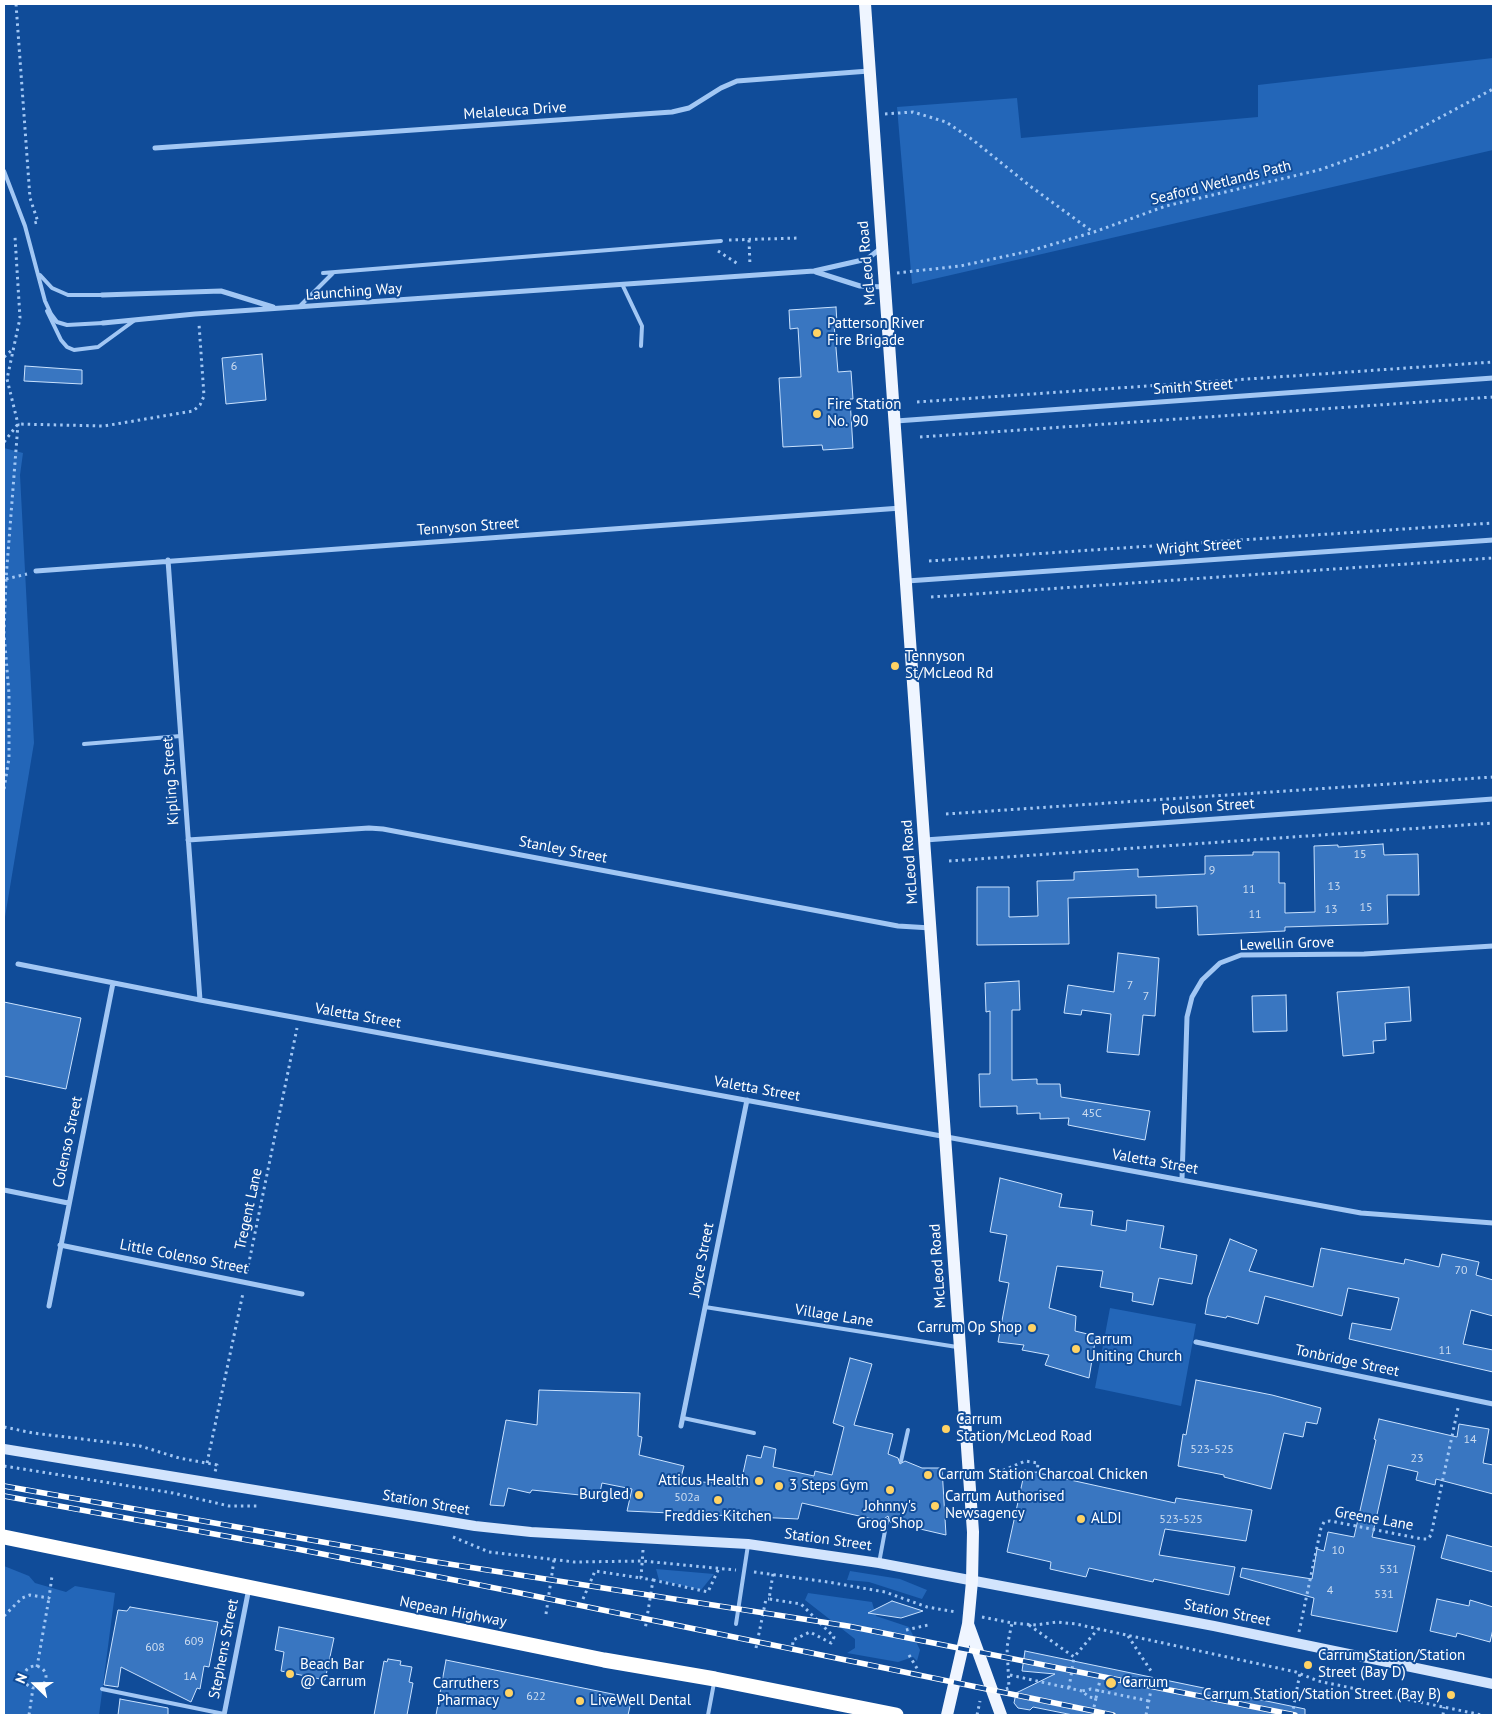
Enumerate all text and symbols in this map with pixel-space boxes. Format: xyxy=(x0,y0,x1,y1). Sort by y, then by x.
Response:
street label: Melaleuca Drive xyxy=(463,98,567,124)
street label: Seaford Wetlands Path xyxy=(1149,157,1293,209)
street label: McLeod Road xyxy=(854,220,880,306)
street label: Launching Way xyxy=(305,280,403,304)
place label: Patterson River Fire Brigade xyxy=(827,315,924,350)
marker: Patterson River Fire Brigade xyxy=(811,327,823,339)
house number: 6 xyxy=(231,360,237,374)
street label: Smith Street xyxy=(1153,375,1233,399)
place label: Fire Station No. 90 xyxy=(827,396,901,431)
marker: Fire Station No. 90 xyxy=(811,408,823,420)
street label: Tennyson Street xyxy=(416,514,520,540)
street label: Wright Street xyxy=(1156,535,1242,559)
place label: Tennyson St/McLeod Rd xyxy=(905,648,993,683)
marker: Tennyson St/McLeod Rd xyxy=(889,660,901,672)
street label: Kipling Street xyxy=(159,736,183,826)
street label: Poulson Street xyxy=(1161,795,1255,819)
street label: McLeod Road xyxy=(898,819,922,905)
street label: Stanley Street xyxy=(517,833,609,867)
house number: 15 xyxy=(1353,848,1367,862)
house number: 9 xyxy=(1209,864,1215,878)
house number: 13 xyxy=(1327,880,1341,894)
house number: 11 xyxy=(1242,883,1256,897)
house number: 15 xyxy=(1359,901,1373,915)
house number: 13 xyxy=(1324,903,1338,917)
house number: 11 xyxy=(1248,908,1262,922)
street label: Lewellin Grove xyxy=(1239,933,1335,955)
house number: 7 xyxy=(1127,979,1133,993)
house number: 7 xyxy=(1143,990,1149,1004)
street label: Valetta Street xyxy=(314,1000,402,1032)
street label: Valetta Street xyxy=(713,1073,801,1105)
street label: Colenso Street xyxy=(50,1095,86,1189)
house number: 45C xyxy=(1082,1107,1102,1121)
street label: Valetta Street xyxy=(1111,1146,1199,1178)
street label: Tregent Lane xyxy=(232,1167,266,1251)
street label: Joyce Street xyxy=(686,1221,718,1299)
street label: McLeod Road xyxy=(926,1223,950,1309)
street label: Little Colenso Street xyxy=(118,1236,250,1278)
house number: 70 xyxy=(1454,1264,1468,1278)
street label: Village Lane xyxy=(794,1301,874,1331)
place label: Carrum Op Shop xyxy=(917,1319,1022,1337)
marker: Carrum Op Shop xyxy=(1026,1322,1038,1334)
place label: Carrum Uniting Church xyxy=(1086,1331,1182,1366)
street label: Tonbridge Street xyxy=(1293,1341,1401,1381)
marker: Carrum Uniting Church xyxy=(1070,1343,1082,1355)
house number: 11 xyxy=(1438,1344,1452,1358)
place label: Carrum Station/McLeod Road xyxy=(956,1411,1092,1446)
marker: Carrum Station/McLeod Road xyxy=(940,1423,952,1435)
house number: 14 xyxy=(1463,1433,1477,1447)
house number: 523-525 xyxy=(1190,1443,1234,1457)
house number: 23 xyxy=(1410,1452,1424,1466)
place label: Carrum Station Charcoal Chicken xyxy=(938,1466,1148,1484)
marker: Carrum Station Charcoal Chicken xyxy=(922,1469,934,1481)
place label: Atticus Health xyxy=(658,1472,749,1490)
marker: Atticus Health xyxy=(753,1475,765,1487)
place label: 3 Steps Gym xyxy=(789,1477,868,1495)
marker: 3 Steps Gym xyxy=(773,1480,785,1492)
marker: Johnny's Grog Shop xyxy=(884,1484,896,1496)
street label: Station Street xyxy=(381,1486,471,1520)
place label: Burgled xyxy=(579,1486,629,1504)
place label: Carrum Authorised Newsagency xyxy=(945,1488,1065,1523)
marker: Burgled xyxy=(633,1489,645,1501)
house number: 502a xyxy=(674,1491,700,1505)
marker: Freddies Kitchen xyxy=(712,1494,724,1506)
place label: Johnny's Grog Shop xyxy=(857,1498,923,1533)
marker: Carrum Authorised Newsagency xyxy=(929,1500,941,1512)
street label: Greene Lane xyxy=(1333,1503,1415,1535)
place label: Freddies Kitchen xyxy=(664,1508,772,1526)
place label: ALDI xyxy=(1091,1510,1122,1528)
marker: ALDI xyxy=(1075,1513,1087,1525)
house number: 523-525 xyxy=(1159,1513,1203,1527)
street label: Station Street xyxy=(783,1525,873,1555)
house number: 10 xyxy=(1331,1544,1345,1558)
house number: 531 xyxy=(1379,1563,1399,1577)
house number: 4 xyxy=(1327,1584,1333,1598)
house number: 531 xyxy=(1374,1588,1394,1602)
street label: Nepean Highway xyxy=(398,1593,508,1631)
street label: Station Street xyxy=(1182,1596,1272,1630)
street label: Stephens Street xyxy=(206,1598,242,1700)
house number: 609 xyxy=(184,1635,204,1649)
house number: 608 xyxy=(145,1641,165,1655)
place label: Carrum Station/Station Street (Bay D) xyxy=(1318,1647,1465,1682)
place label: Beach Bar @ Carrum xyxy=(300,1656,366,1691)
north arrow xyxy=(10,1659,60,1709)
marker: Carrum Station/Station Street (Bay D) xyxy=(1302,1659,1314,1671)
marker: Beach Bar @ Carrum xyxy=(284,1668,296,1680)
house number: 1A xyxy=(183,1670,197,1684)
text: N xyxy=(11,1671,31,1686)
place label: Carrum xyxy=(1122,1674,1168,1692)
place label: Carruthers Pharmacy xyxy=(433,1675,499,1710)
marker: Carrum xyxy=(1104,1676,1118,1690)
place label: Carrum Station/Station Street (Bay B) xyxy=(1203,1686,1441,1704)
marker: Carruthers Pharmacy xyxy=(503,1687,515,1699)
marker: Carrum Station/Station Street (Bay B) xyxy=(1445,1689,1457,1701)
house number: 622 xyxy=(526,1690,546,1704)
place label: LiveWell Dental xyxy=(590,1692,691,1710)
marker: LiveWell Dental xyxy=(574,1695,586,1707)

